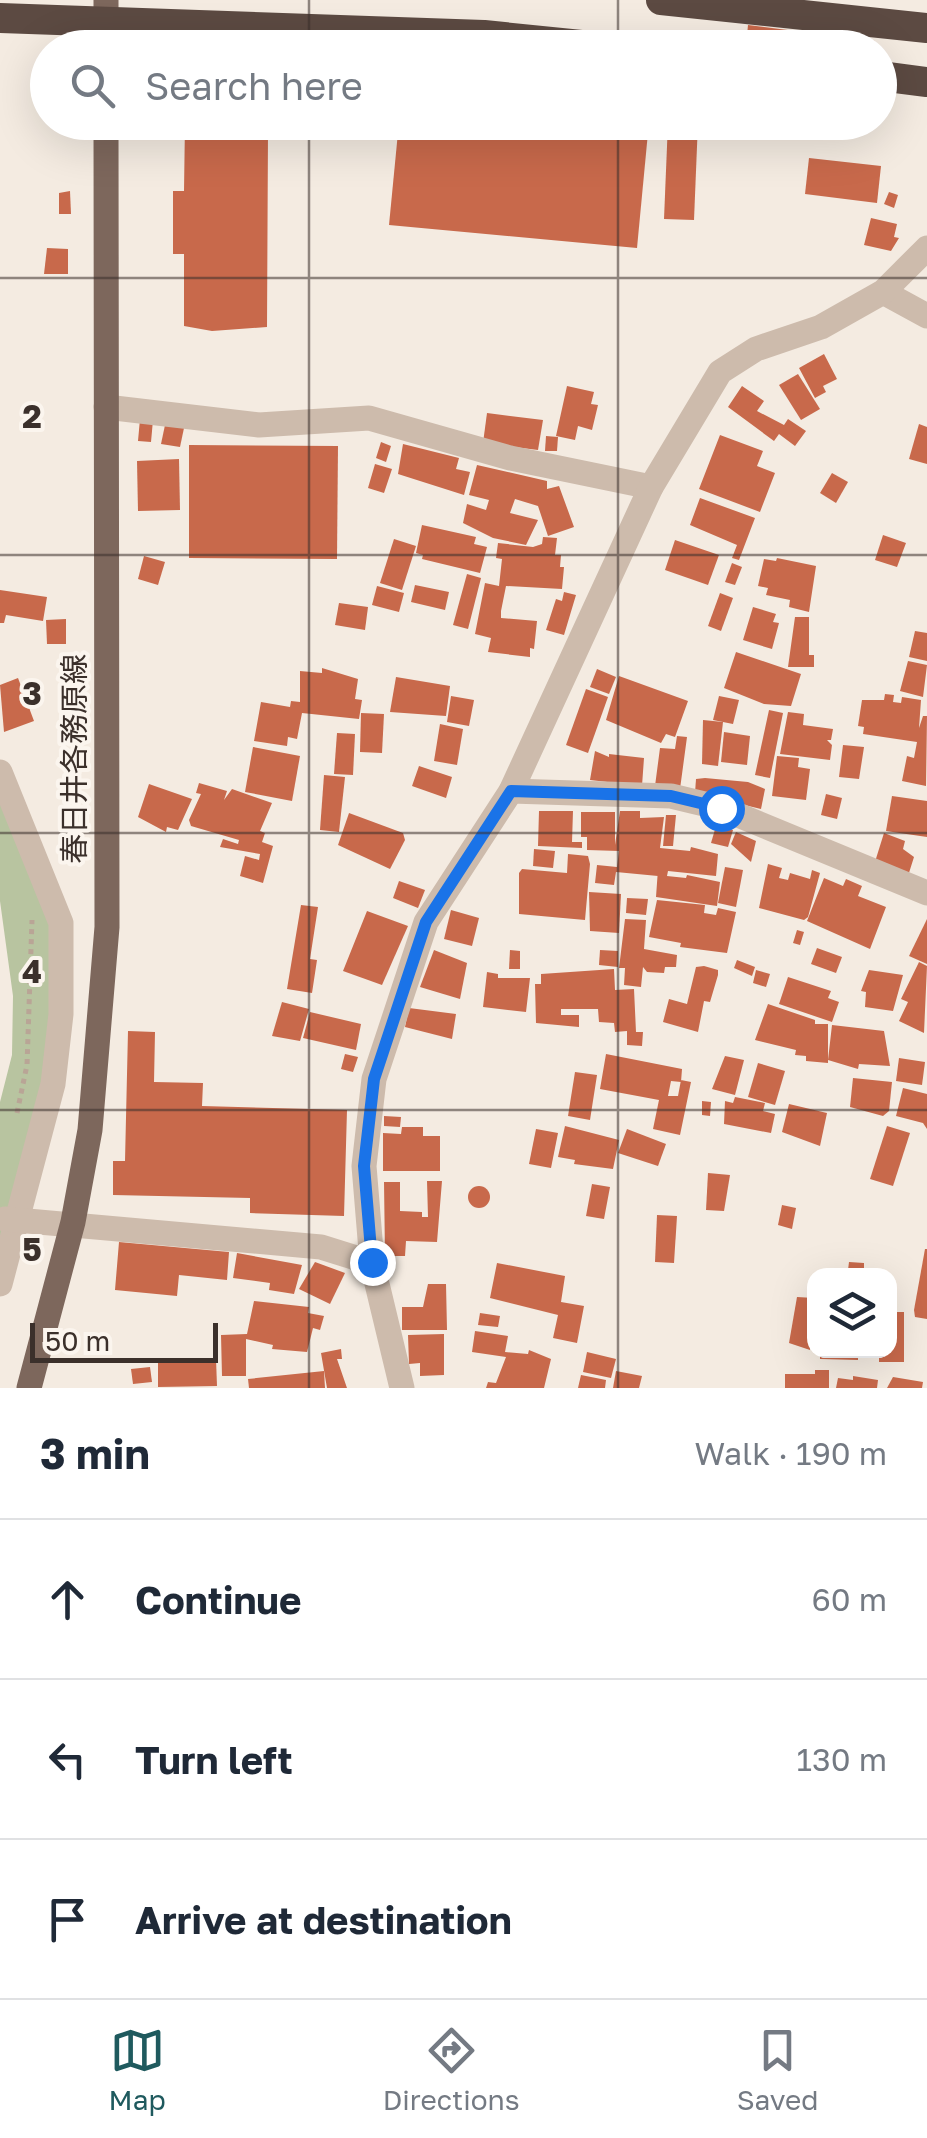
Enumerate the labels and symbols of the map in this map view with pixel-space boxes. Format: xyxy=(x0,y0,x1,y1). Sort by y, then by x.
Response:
text: 2 xyxy=(22,397,42,435)
street label: 春日井各務原線 xyxy=(56,654,92,864)
text: 3 xyxy=(22,674,42,712)
route start xyxy=(699,786,745,832)
text: 4 xyxy=(22,952,42,990)
text: 5 xyxy=(22,1230,42,1268)
route end xyxy=(350,1240,396,1286)
scale bar xyxy=(30,1318,218,1362)

